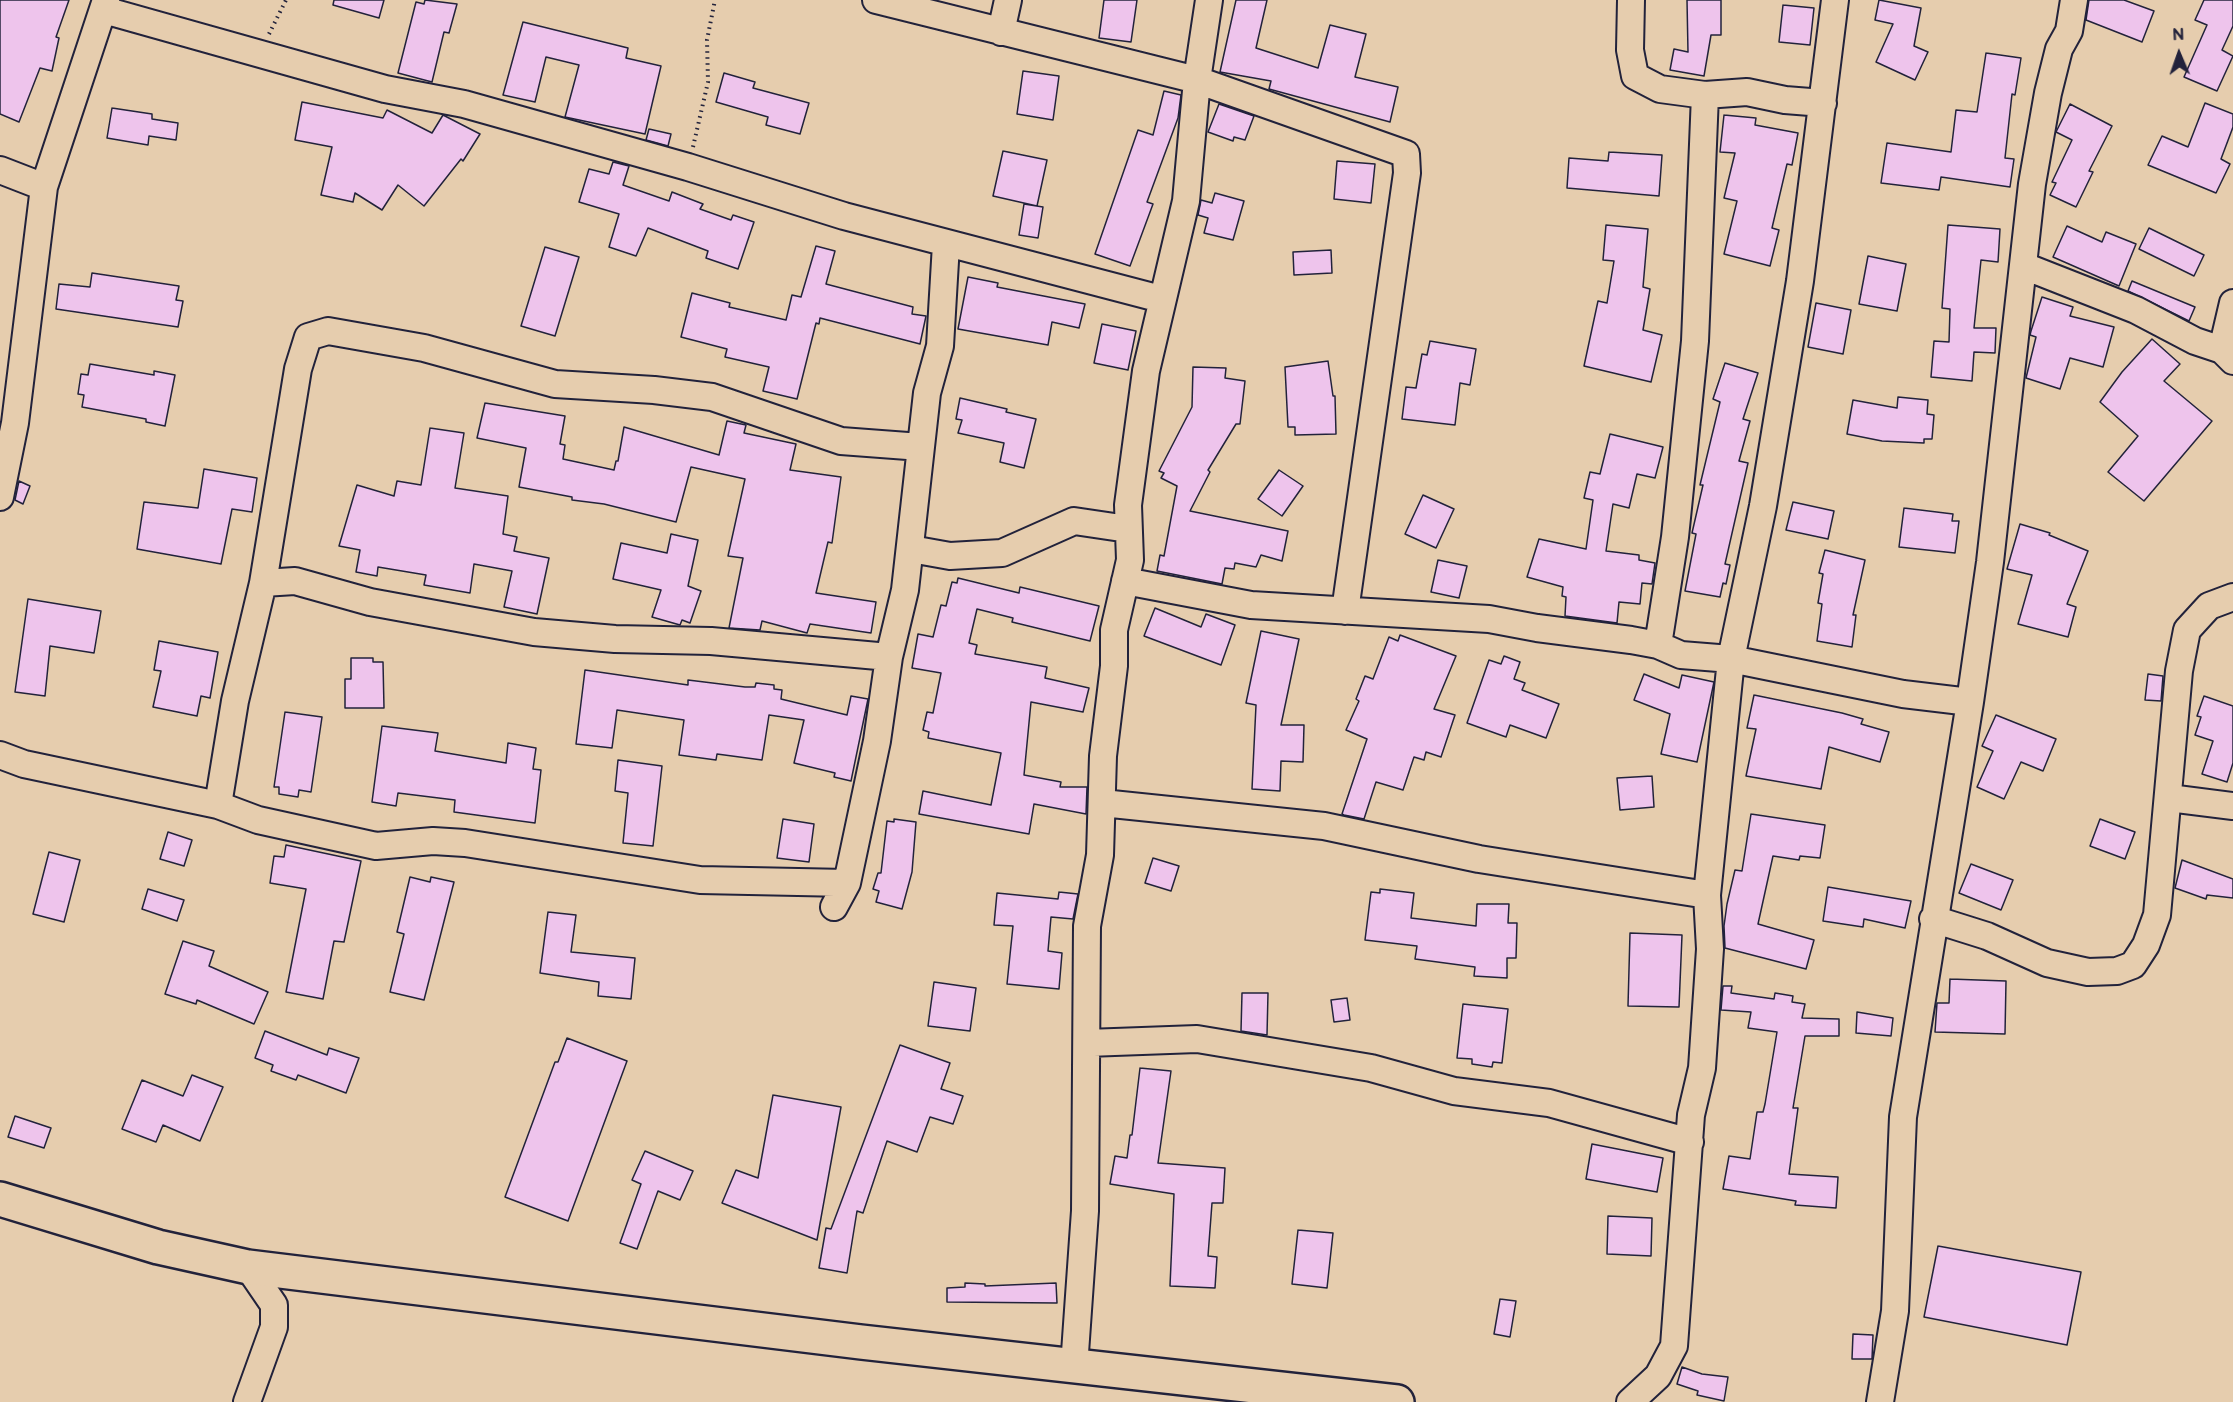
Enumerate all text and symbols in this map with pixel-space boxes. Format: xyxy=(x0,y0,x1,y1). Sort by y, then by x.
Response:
north arrow xyxy=(2149,24,2209,84)
text: N xyxy=(2172,26,2185,45)

